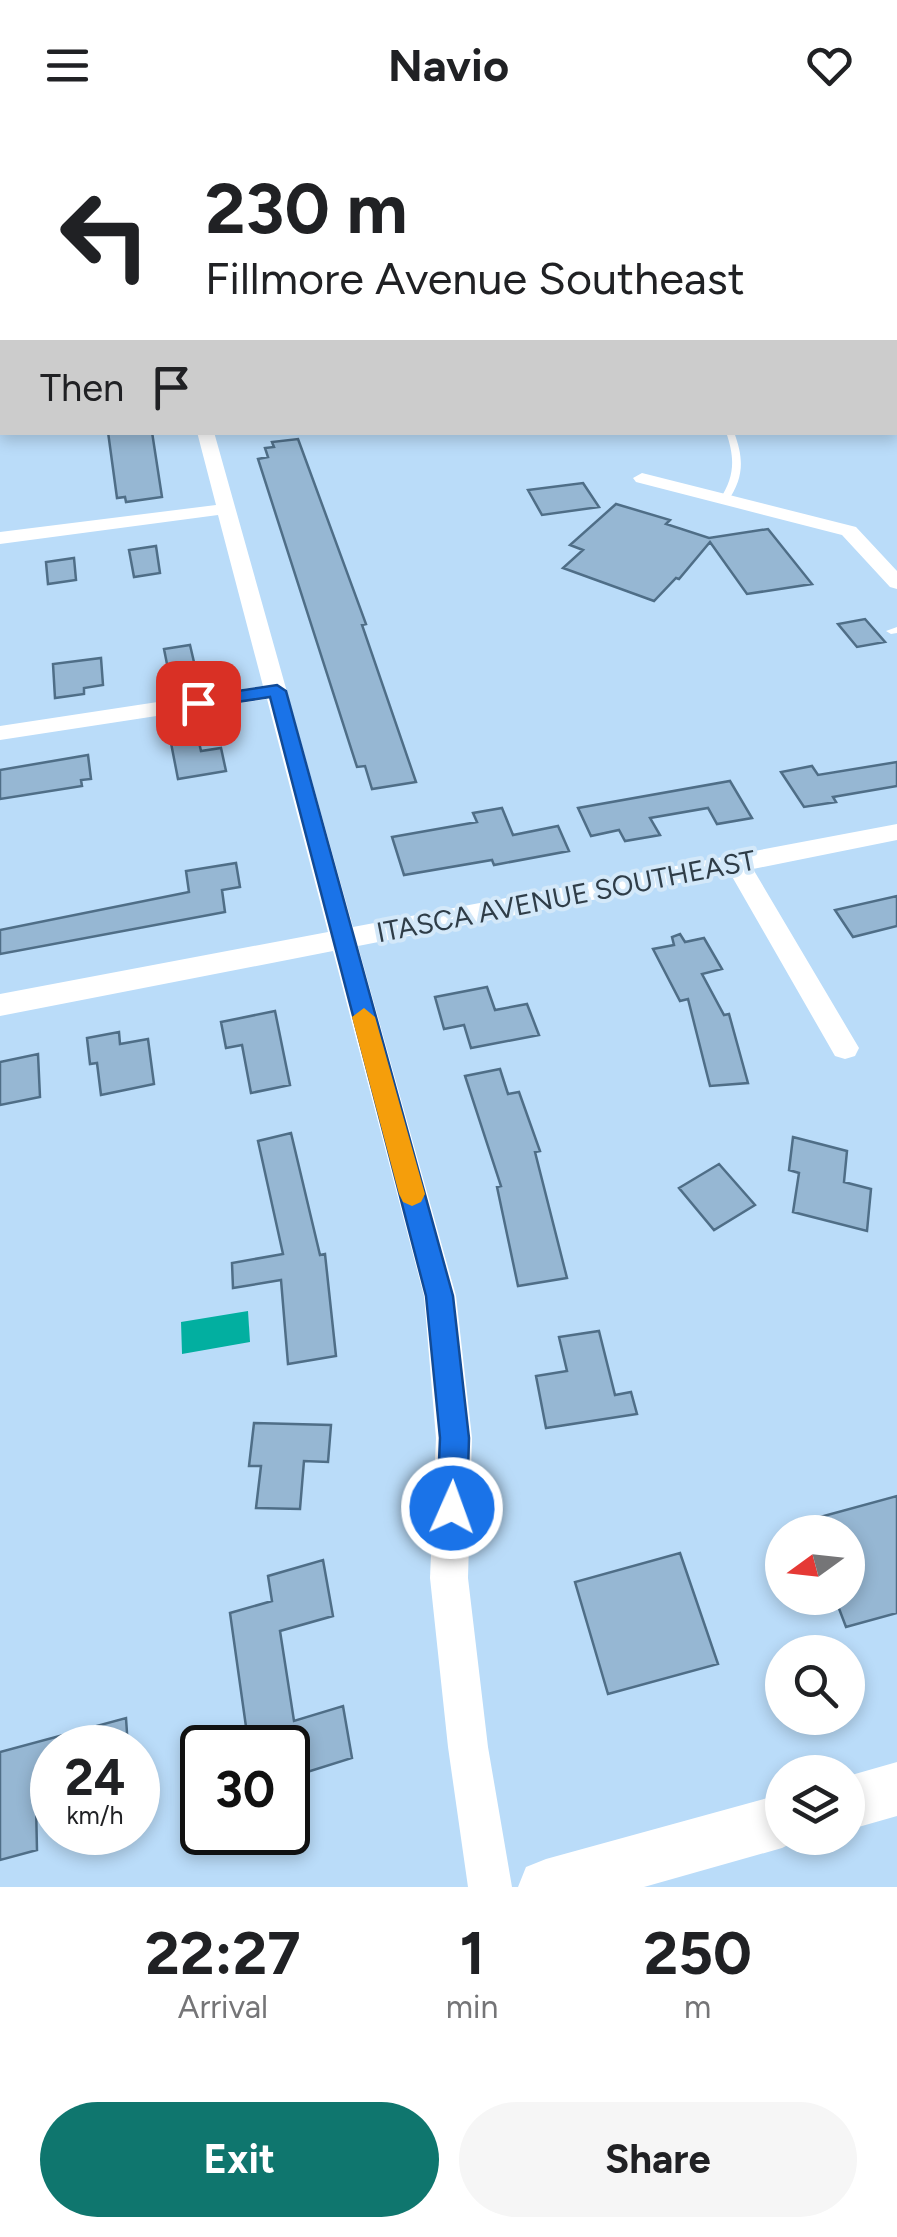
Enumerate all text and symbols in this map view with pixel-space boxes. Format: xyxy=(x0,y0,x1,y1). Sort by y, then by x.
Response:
icon: menu xyxy=(40,38,95,93)
text: Navio xyxy=(388,38,509,92)
icon: heart xyxy=(802,38,857,93)
text: 230 m xyxy=(205,166,408,251)
icon: left xyxy=(40,170,170,300)
text: Fillmore Avenue Southeast xyxy=(205,251,745,305)
icon: arrive xyxy=(144,360,199,415)
text: Then xyxy=(40,365,124,411)
pin xyxy=(156,661,241,746)
icon: arrive xyxy=(171,676,226,731)
street label: ITASCA AVENUE SOUTHEAST xyxy=(374,842,759,949)
position arrow xyxy=(400,1456,504,1560)
north arrow xyxy=(765,1515,865,1615)
map controls xyxy=(765,1515,865,1855)
button: search xyxy=(765,1635,865,1735)
speed limit sign: 30 xyxy=(180,1725,310,1855)
text: 24 xyxy=(65,1747,125,1808)
button: layers xyxy=(765,1755,865,1855)
text: km/h xyxy=(66,1800,124,1830)
text: 22:27 xyxy=(145,1917,301,1989)
text: 1 xyxy=(459,1917,485,1989)
text: 250 xyxy=(643,1917,752,1989)
text: Arrival xyxy=(178,1988,268,2026)
text: min xyxy=(446,1988,498,2026)
text: m xyxy=(684,1988,711,2026)
button: Exit xyxy=(40,2102,439,2217)
button: Share xyxy=(459,2102,857,2217)

